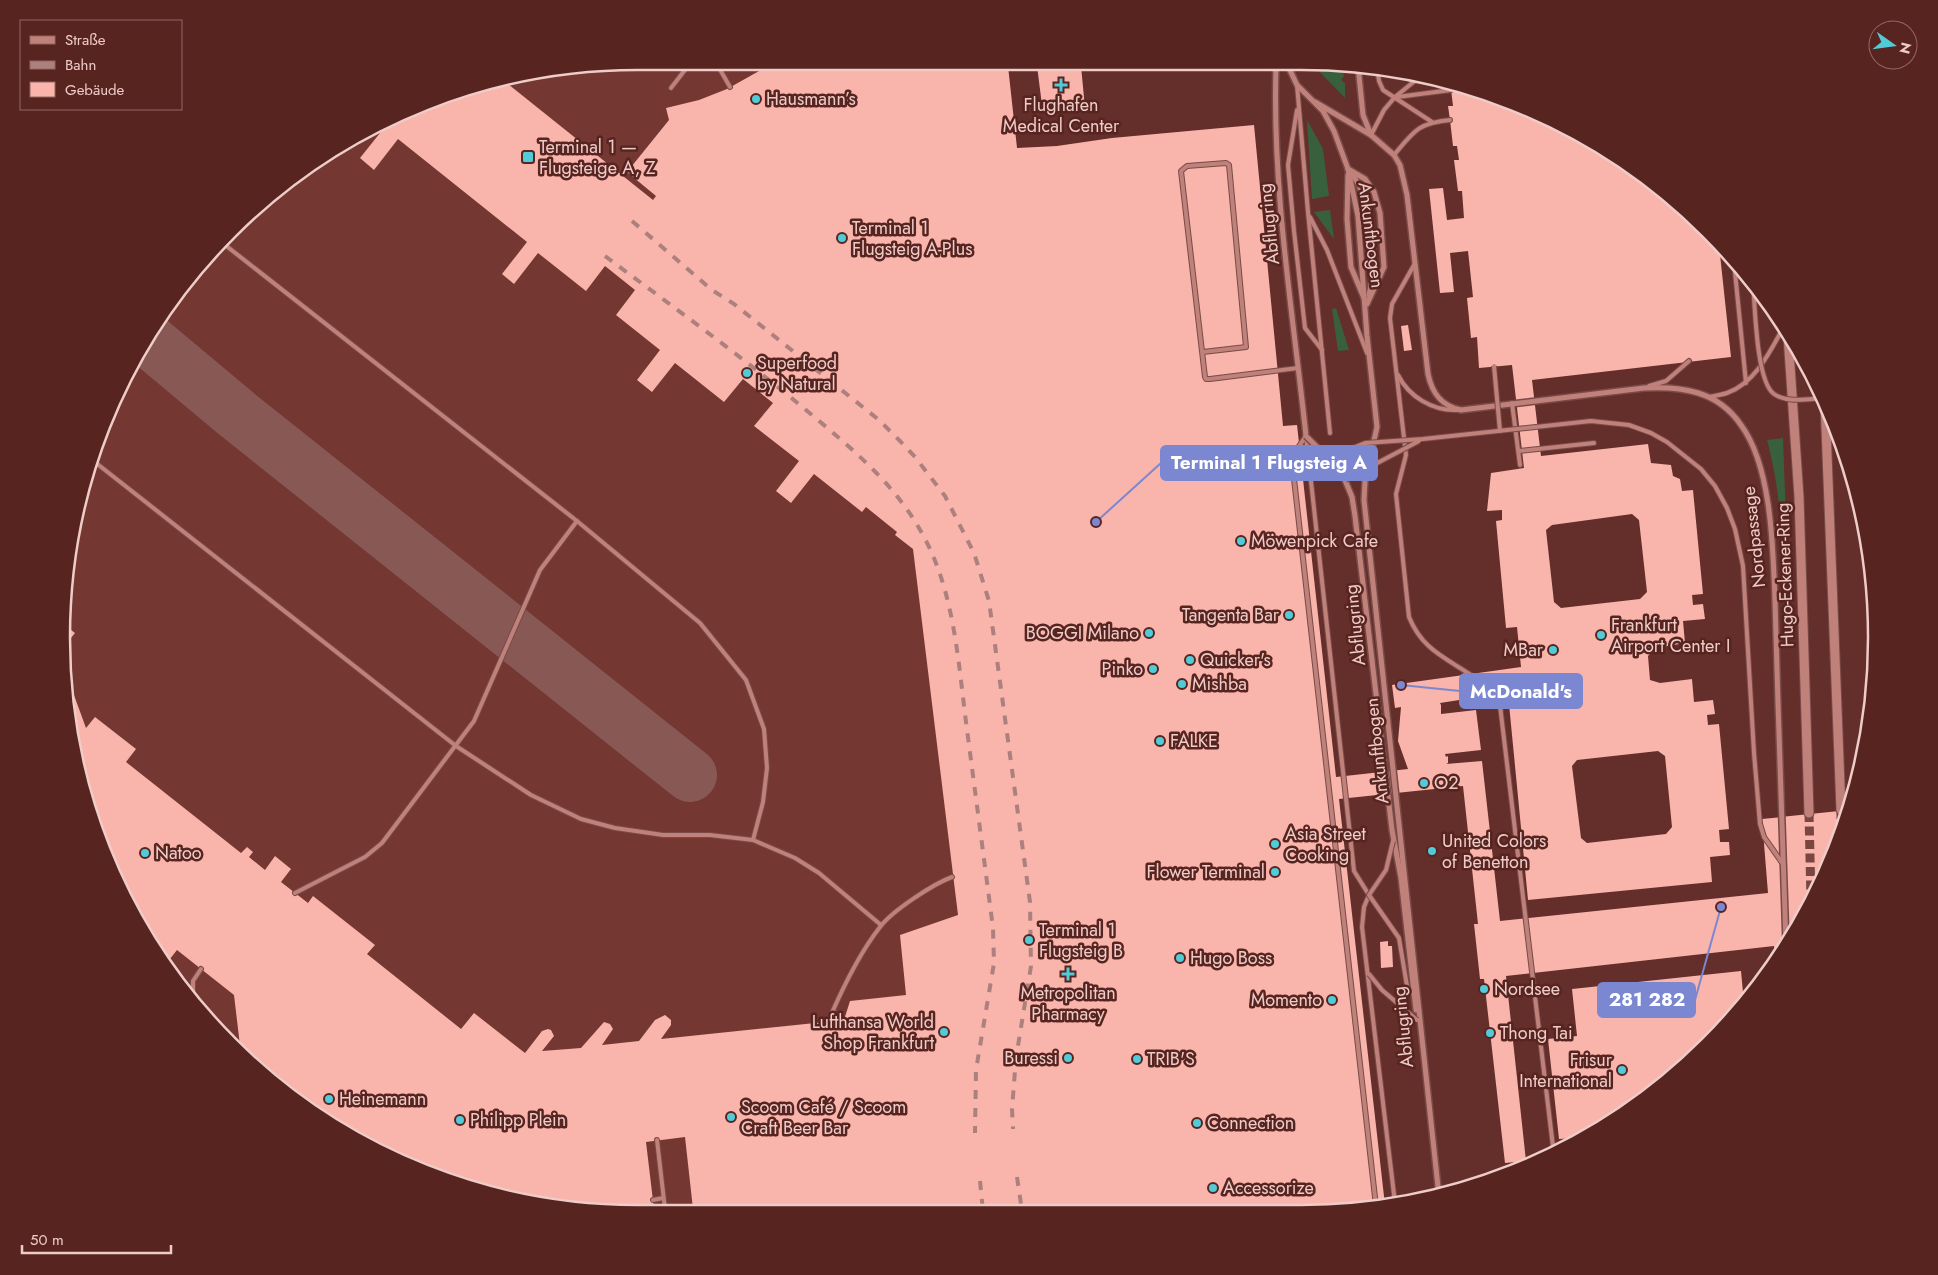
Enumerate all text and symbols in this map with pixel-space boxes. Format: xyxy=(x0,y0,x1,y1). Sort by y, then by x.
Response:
legend xyxy=(20,20,182,110)
north arrow xyxy=(1868,20,1918,70)
text: Straße xyxy=(65,29,106,51)
text: N xyxy=(1895,40,1917,56)
text: Bahn xyxy=(65,54,96,76)
marker: Flughafen Medical Center xyxy=(1054,78,1068,92)
text: Gebäude xyxy=(65,79,125,101)
place label: Hausmann’s xyxy=(766,86,856,112)
place label: Flughafen Medical Center xyxy=(1003,92,1120,139)
marker: Hausmann’s xyxy=(750,93,762,105)
place label: Terminal 1 — Flugsteige A, Z xyxy=(539,134,656,181)
marker: Terminal 1 — Flugsteige A, Z xyxy=(521,150,535,164)
street label: Ankunftbogen xyxy=(1352,181,1390,289)
street label: Abflugring xyxy=(1252,182,1286,266)
place label: Terminal 1 Flugsteig A-Plus xyxy=(852,215,972,262)
marker: Terminal 1 Flugsteig A-Plus xyxy=(836,232,848,244)
place label: Superfood by Natural xyxy=(757,350,837,397)
marker: Superfood by Natural xyxy=(741,367,753,379)
callout: Terminal 1 Flugsteig A xyxy=(1161,446,1377,480)
text: Terminal 1 Flugsteig A xyxy=(1171,449,1367,476)
street label: Nordpassage xyxy=(1736,485,1772,589)
street label: Hugo-Eckener-Ring xyxy=(1769,502,1801,648)
place label: Möwenpick Cafe xyxy=(1251,528,1378,554)
marker: Möwenpick Cafe xyxy=(1235,535,1247,547)
street label: Abflugring xyxy=(1338,583,1372,667)
place label: Tangenta Bar xyxy=(1182,602,1280,628)
marker: Tangenta Bar xyxy=(1283,609,1295,621)
place label: Frankfurt Airport Center I xyxy=(1611,612,1730,659)
place label: BOGGI Milano xyxy=(1026,620,1139,646)
marker: BOGGI Milano xyxy=(1143,627,1155,639)
marker: Frankfurt Airport Center I xyxy=(1595,629,1607,641)
place label: MBar xyxy=(1504,637,1544,663)
marker: MBar xyxy=(1547,644,1559,656)
place label: Quicker's xyxy=(1200,647,1271,673)
marker: Quicker's xyxy=(1184,654,1196,666)
place label: Pinko xyxy=(1102,656,1143,682)
marker: Pinko xyxy=(1147,663,1159,675)
place label: Mishba xyxy=(1192,671,1247,697)
callout: McDonald's xyxy=(1460,674,1582,708)
marker: Mishba xyxy=(1176,678,1188,690)
text: McDonald's xyxy=(1470,678,1572,705)
street label: Ankunftbogen xyxy=(1359,697,1395,805)
place label: FALKE xyxy=(1170,728,1218,754)
marker: FALKE xyxy=(1154,735,1166,747)
place label: O2 xyxy=(1434,770,1458,796)
marker: O2 xyxy=(1418,777,1430,789)
place label: Asia Street Cooking xyxy=(1285,821,1366,868)
place label: United Colors of Benetton xyxy=(1442,828,1546,875)
marker: Asia Street Cooking xyxy=(1269,838,1281,850)
place label: Natoo xyxy=(155,840,202,866)
marker: United Colors of Benetton xyxy=(1426,845,1438,857)
marker: Natoo xyxy=(139,847,151,859)
place label: Flower Terminal xyxy=(1147,859,1265,885)
marker: Flower Terminal xyxy=(1269,866,1281,878)
place label: Terminal 1 Flugsteig B xyxy=(1039,917,1123,964)
marker: Terminal 1 Flugsteig B xyxy=(1023,934,1035,946)
place label: Hugo Boss xyxy=(1190,945,1272,971)
marker: Hugo Boss xyxy=(1174,952,1186,964)
marker: Metropolitan Pharmacy xyxy=(1062,968,1074,980)
place label: Nordsee xyxy=(1494,976,1560,1002)
place label: Metropolitan Pharmacy xyxy=(1020,980,1116,1027)
marker: Nordsee xyxy=(1478,983,1490,995)
callout: 281 282 xyxy=(1598,983,1695,1017)
street label: Abflugring xyxy=(1386,985,1420,1069)
text: 281 282 xyxy=(1609,986,1685,1013)
place label: Momento xyxy=(1251,987,1322,1013)
marker: Momento xyxy=(1326,994,1338,1006)
place label: Lufthansa World Shop Frankfurt xyxy=(812,1009,935,1056)
place label: Thong Tai xyxy=(1500,1020,1573,1046)
marker: Lufthansa World Shop Frankfurt xyxy=(938,1026,950,1038)
marker: Thong Tai xyxy=(1484,1027,1496,1039)
place label: Buressi xyxy=(1004,1045,1058,1071)
place label: TRIB'S xyxy=(1147,1046,1195,1072)
place label: Frisur International xyxy=(1519,1047,1613,1094)
marker: Buressi xyxy=(1062,1052,1074,1064)
marker: TRIB'S xyxy=(1131,1053,1143,1065)
marker: Frisur International xyxy=(1616,1064,1628,1076)
place label: Heinemann xyxy=(339,1086,426,1112)
marker: Heinemann xyxy=(323,1093,335,1105)
place label: Scoom Café / Scoom Craft Beer Bar xyxy=(741,1094,906,1141)
place label: Philipp Plein xyxy=(470,1107,566,1133)
place label: Connection xyxy=(1207,1110,1294,1136)
marker: Scoom Café / Scoom Craft Beer Bar xyxy=(725,1111,737,1123)
marker: Philipp Plein xyxy=(454,1114,466,1126)
marker: Connection xyxy=(1191,1117,1203,1129)
place label: Accessorize xyxy=(1223,1175,1314,1201)
marker: Accessorize xyxy=(1207,1182,1219,1194)
scale bar xyxy=(22,1222,171,1254)
text: 50 m xyxy=(30,1229,64,1251)

